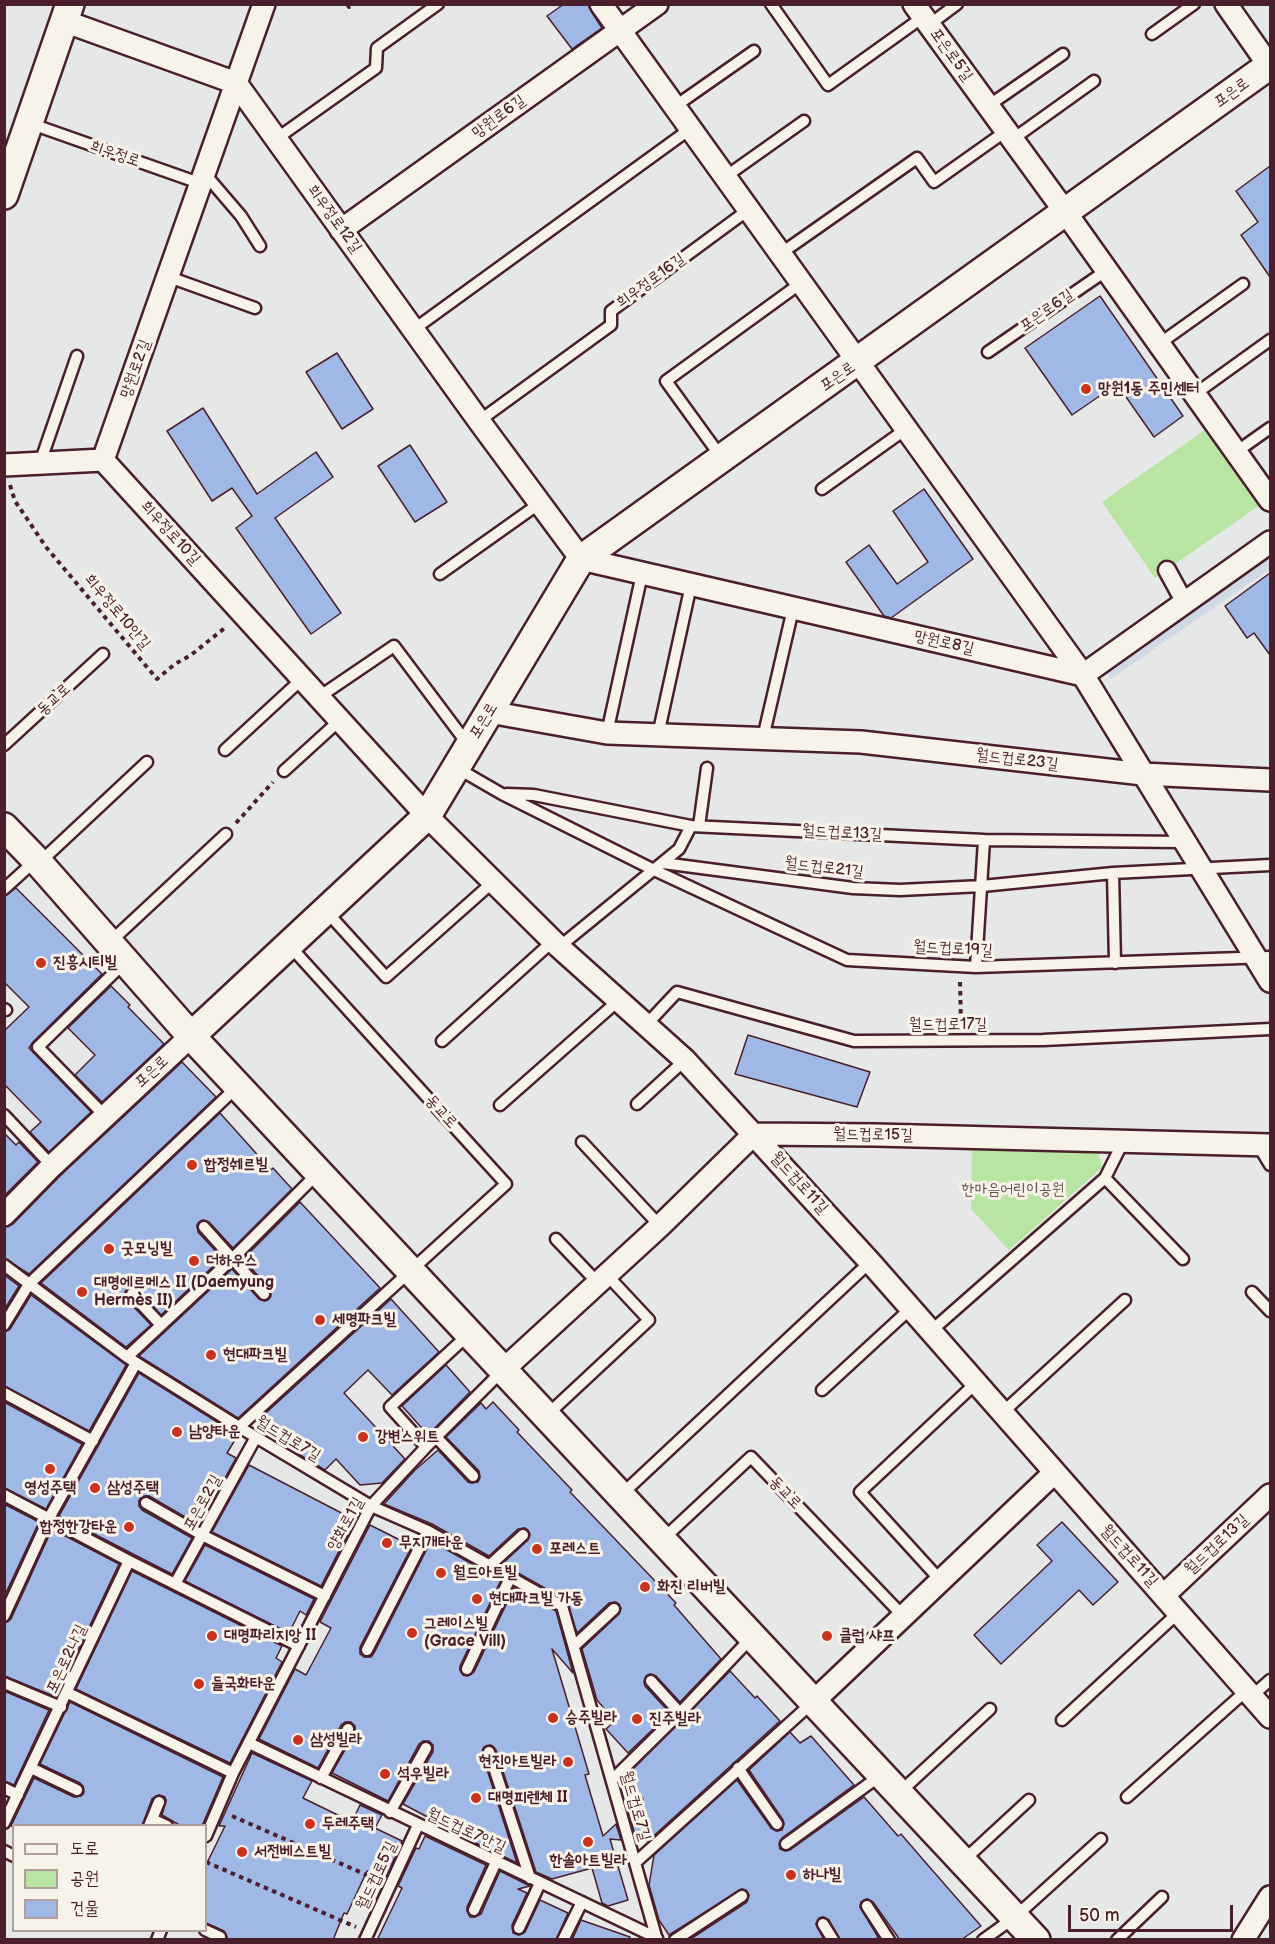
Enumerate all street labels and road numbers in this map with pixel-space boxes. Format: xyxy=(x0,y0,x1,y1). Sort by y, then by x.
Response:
street label: 포은로5길 xyxy=(925,25,977,85)
street label: 포은로 xyxy=(1211,74,1253,112)
street label: 망원로6길 xyxy=(469,91,529,143)
street label: 희우정로 xyxy=(88,137,142,171)
street label: 희우정로12길 xyxy=(303,181,365,257)
street label: 희우정로16길 xyxy=(613,250,689,312)
street label: 포은로6길 xyxy=(1016,286,1078,336)
street label: 망원로2길 xyxy=(117,337,155,401)
street label: 포은로 xyxy=(817,358,859,396)
street label: 희우정로10길 xyxy=(136,497,204,569)
street label: 희우정로10안길 xyxy=(80,570,154,654)
street label: 망원로8길 xyxy=(912,627,976,659)
street label: 동교로 xyxy=(33,680,75,720)
street label: 포은로 xyxy=(466,700,502,742)
street label: 월드컵로23길 xyxy=(974,745,1060,775)
street label: 월드컵로13길 xyxy=(801,821,883,845)
street label: 월드컵로21길 xyxy=(783,854,865,882)
street label: 월드컵로19길 xyxy=(913,937,993,961)
street label: 월드컵로17길 xyxy=(909,1015,987,1035)
street label: 포은로 xyxy=(131,1052,173,1092)
street label: 동교로 xyxy=(421,1091,461,1133)
street label: 월드컵로15길 xyxy=(833,1125,913,1145)
street label: 월드컵로11길 xyxy=(766,1148,832,1218)
street label: 월드컵로7길 xyxy=(252,1412,324,1466)
street label: 포은로2길 xyxy=(180,1472,226,1534)
street label: 동교로 xyxy=(765,1472,805,1514)
street label: 양화로1길 xyxy=(324,1494,368,1554)
street label: 월드컵로13길 xyxy=(1181,1511,1253,1579)
street label: 월드컵로11길 xyxy=(1096,1521,1162,1591)
street label: 포은로2나길 xyxy=(43,1621,91,1697)
street label: 월드컵로7길 xyxy=(616,1769,654,1843)
street label: 월드컵로7안길 xyxy=(423,1804,509,1858)
street label: 월드컵로5길 xyxy=(353,1839,401,1913)

